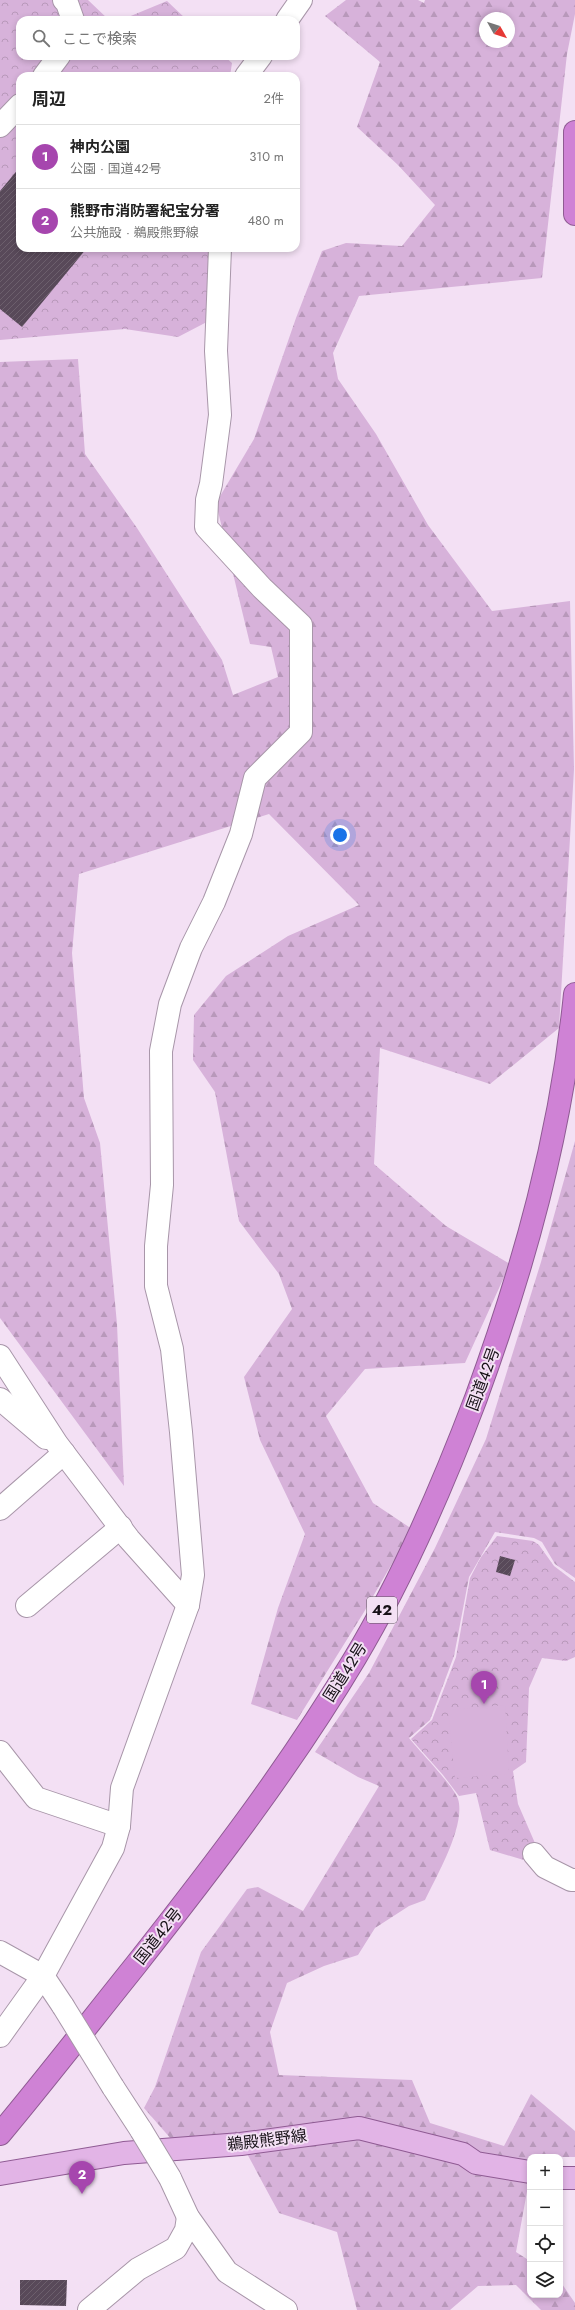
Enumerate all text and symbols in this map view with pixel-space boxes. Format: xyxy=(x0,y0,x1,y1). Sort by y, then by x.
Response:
north arrow xyxy=(479,12,515,48)
search box xyxy=(16,16,300,60)
icon: search xyxy=(30,27,52,49)
text: ここで検索 xyxy=(62,28,137,50)
text: 周辺 xyxy=(32,87,66,111)
text: 2件 xyxy=(264,89,284,108)
text: 神内公園 xyxy=(70,136,130,158)
text: 1 xyxy=(42,147,48,166)
text: 310 m xyxy=(249,147,284,166)
text: 公園 · 国道42号 xyxy=(70,159,162,178)
text: 熊野市消防署紀宝分署 xyxy=(70,200,220,222)
text: 2 xyxy=(41,211,49,230)
text: 480 m xyxy=(247,211,284,230)
text: 公共施設 · 鵜殿熊野線 xyxy=(70,223,199,242)
your location xyxy=(330,825,350,845)
street label: 国道42号 xyxy=(461,1344,505,1414)
road number: 42 xyxy=(367,1597,397,1623)
street label: 国道42号 xyxy=(318,1638,372,1706)
pin: 1 xyxy=(471,1671,497,1704)
street label: 国道42号 xyxy=(128,1903,188,1969)
street label: 鵜殿熊野線 xyxy=(226,2124,308,2156)
map controls xyxy=(527,2154,563,2298)
button: + xyxy=(527,2154,563,2190)
pin: 2 xyxy=(69,2161,95,2194)
button: − xyxy=(527,2190,563,2226)
button: locate xyxy=(527,2226,563,2262)
button: layers xyxy=(527,2262,563,2298)

